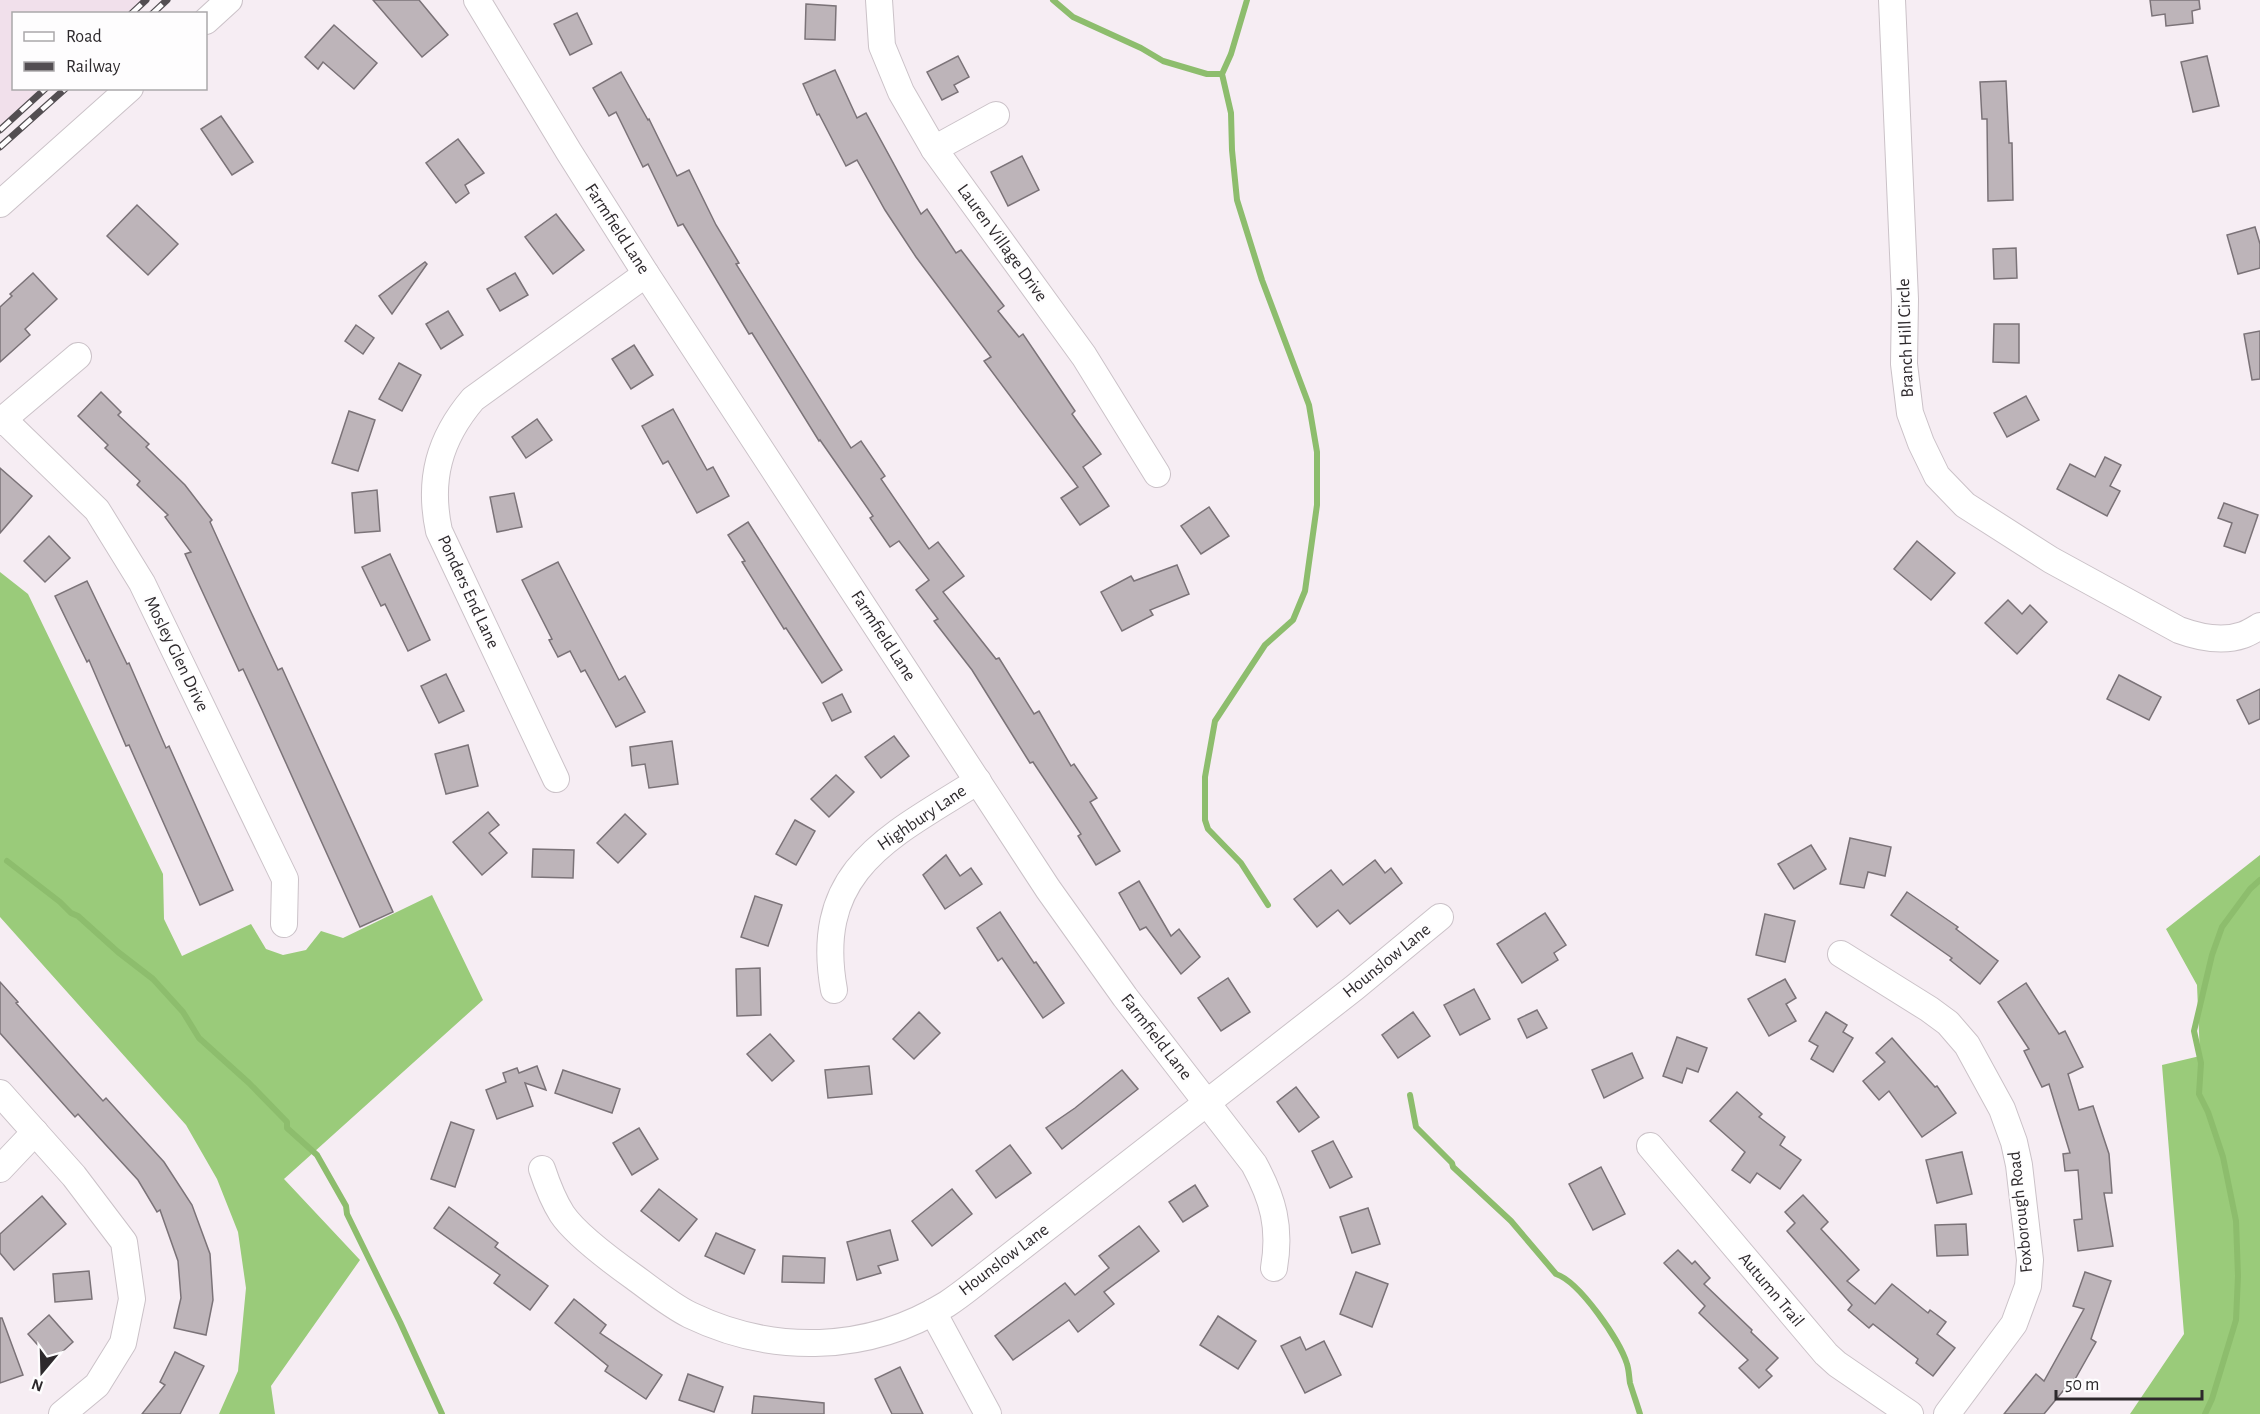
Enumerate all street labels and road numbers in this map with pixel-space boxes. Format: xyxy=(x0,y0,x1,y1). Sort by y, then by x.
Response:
street label: Farmfield Lane xyxy=(581,181,653,277)
street label: Lauren Village Drive xyxy=(953,181,1051,305)
street label: Branch Hill Circle xyxy=(1895,278,1917,398)
street label: Ponders End Lane xyxy=(434,533,502,651)
street label: Farmfield Lane xyxy=(847,588,919,684)
street label: Mosley Glen Drive xyxy=(140,594,212,714)
street label: Highbury Lane xyxy=(874,782,970,854)
street label: Hounslow Lane xyxy=(1340,920,1434,1002)
street label: Farmfield Lane xyxy=(1117,991,1195,1083)
street label: Foxborough Road xyxy=(2006,1150,2036,1274)
street label: Hounslow Lane xyxy=(956,1221,1052,1299)
street label: Autumn Trail xyxy=(1735,1249,1807,1331)

